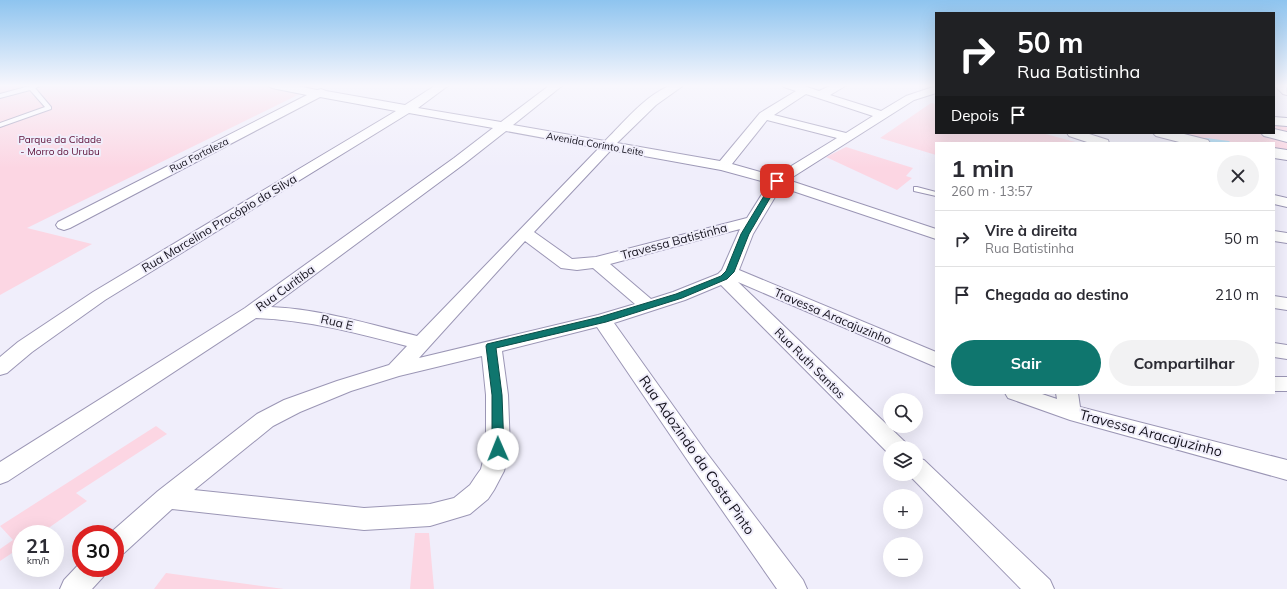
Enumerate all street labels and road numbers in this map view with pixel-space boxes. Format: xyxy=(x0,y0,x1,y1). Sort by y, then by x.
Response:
street label: Avenida Corinto Leite xyxy=(545,129,645,159)
street label: Rua Fortaleza xyxy=(167,135,231,175)
street label: Rua Marcelino Procópio da Silva xyxy=(139,171,299,275)
street label: Travessa Batistinha xyxy=(619,220,729,262)
street label: Rua Curitiba xyxy=(253,262,317,314)
street label: Travessa Aracajuzinho xyxy=(772,284,894,348)
street label: Rua E xyxy=(319,311,355,333)
street label: Rua Ruth Santos xyxy=(772,325,848,401)
street label: Rua Adozindo da Costa Pinto xyxy=(635,372,759,538)
street label: Travessa Aracajuzinho xyxy=(1078,405,1224,461)

